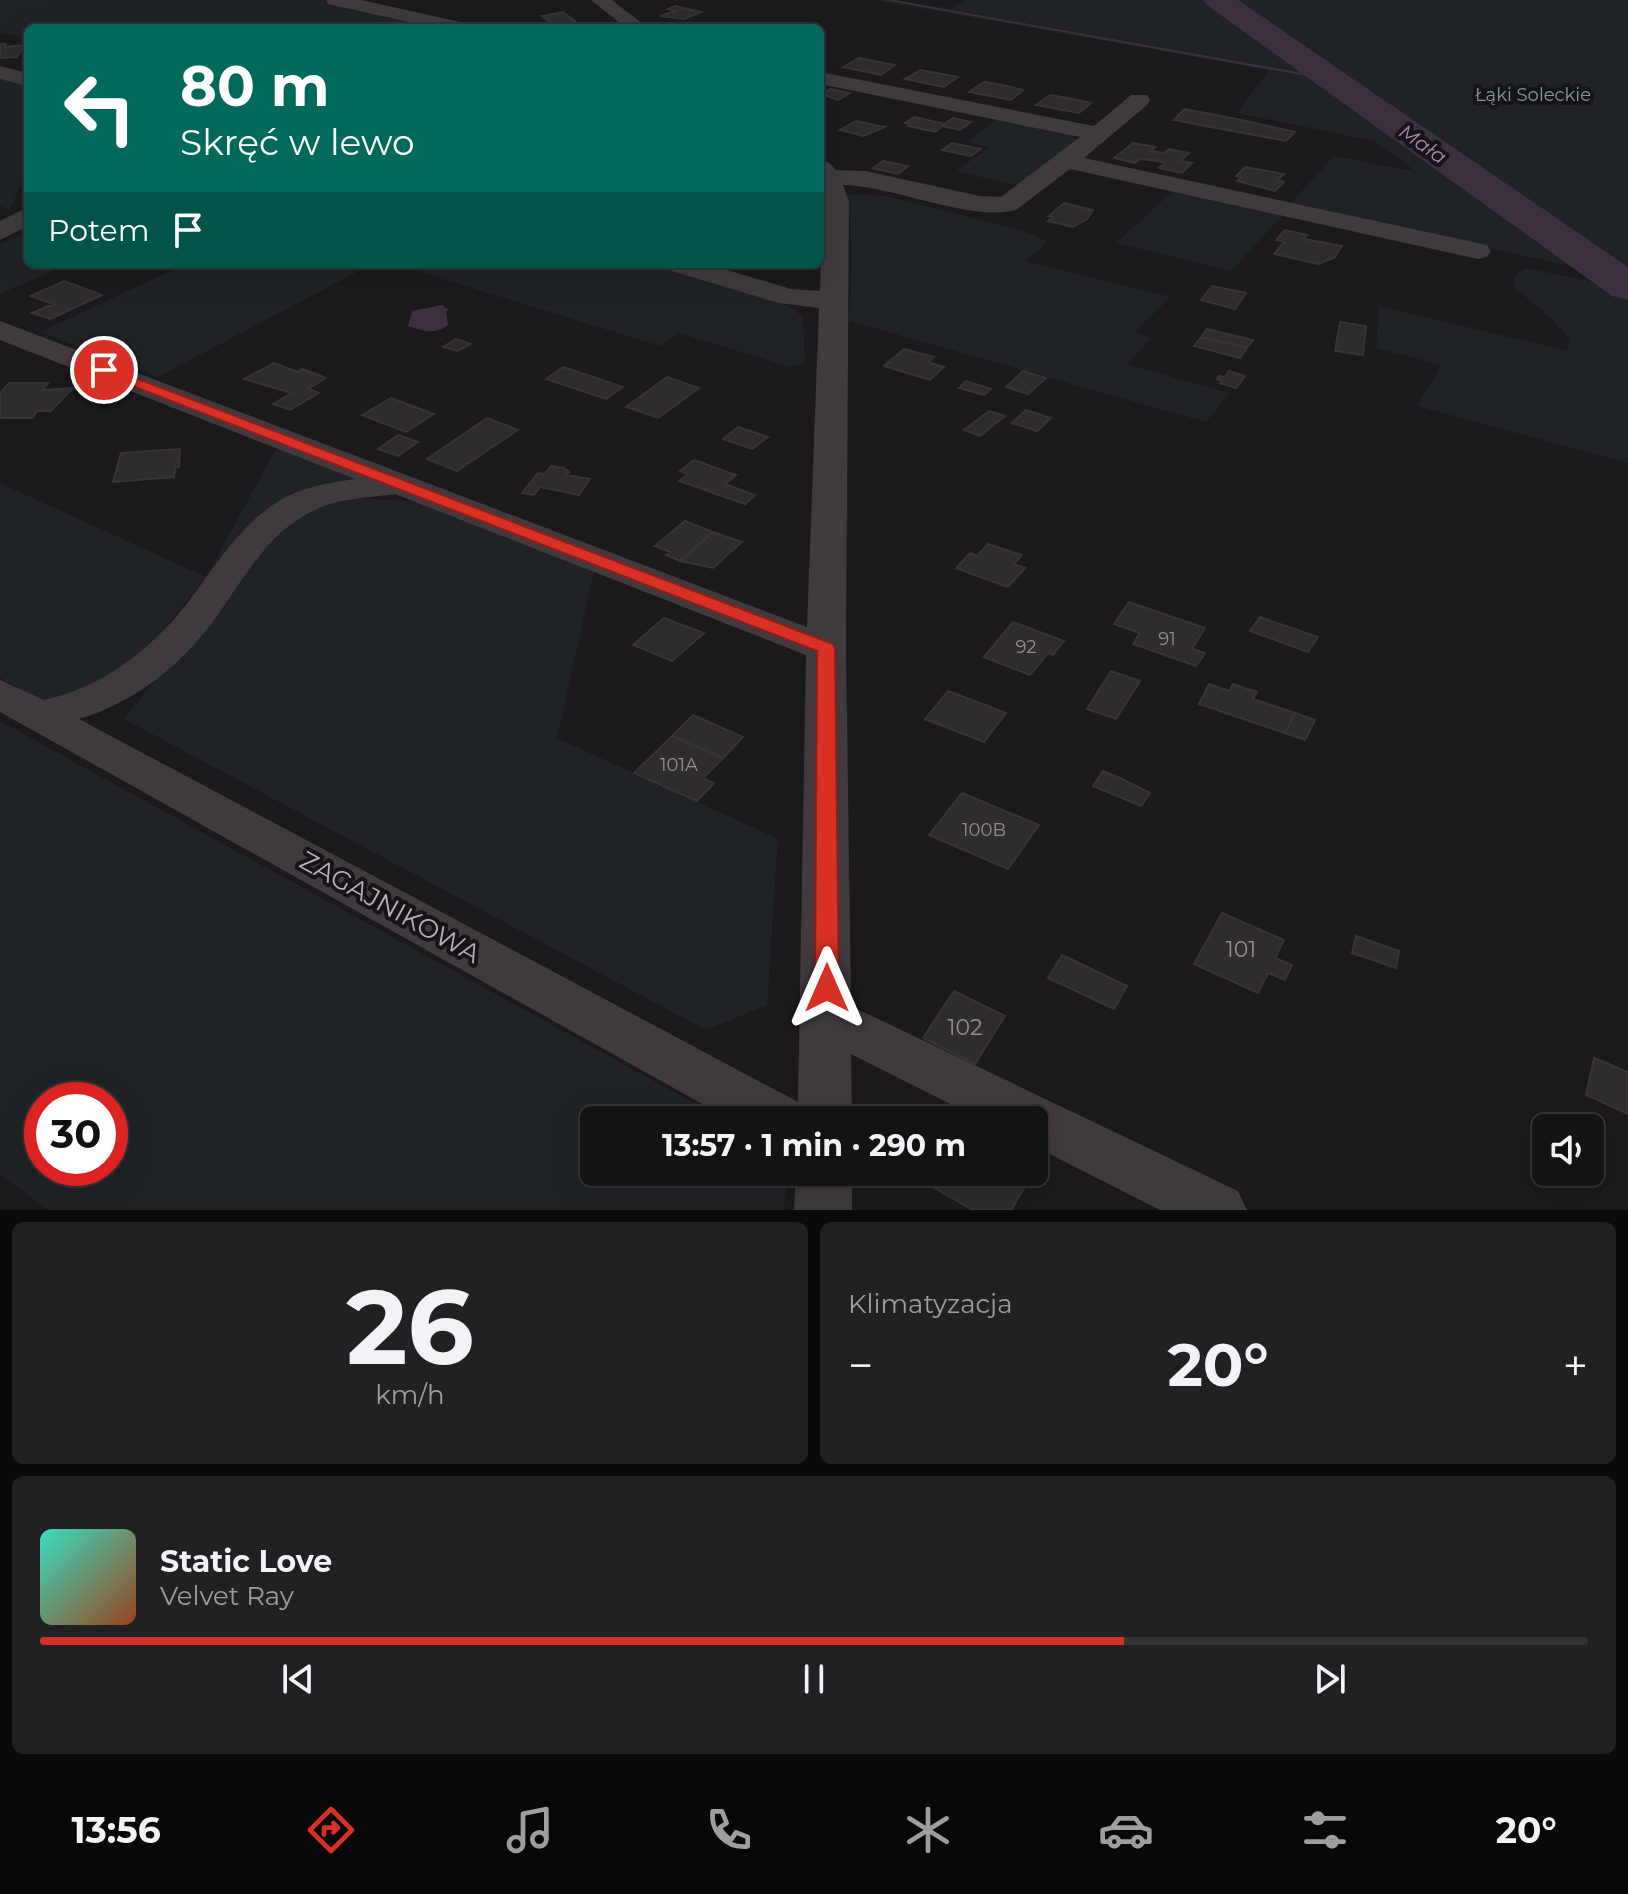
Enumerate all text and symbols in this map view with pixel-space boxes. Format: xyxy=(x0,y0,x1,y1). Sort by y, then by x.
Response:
text: 80 m xyxy=(180,52,330,120)
icon: left xyxy=(48,56,152,160)
park label: Łąki Soleckie xyxy=(1475,84,1591,106)
water label: Mała xyxy=(1395,119,1451,169)
text: Skręć w lewo xyxy=(180,120,415,164)
icon: arrive xyxy=(166,208,210,252)
text: Potem xyxy=(48,212,150,249)
pin xyxy=(70,336,138,404)
icon: arrive xyxy=(82,348,126,392)
house number: 91 xyxy=(1158,628,1176,650)
house number: 92 xyxy=(1015,636,1037,658)
house number: 101A xyxy=(660,754,698,776)
house number: 100B xyxy=(962,819,1006,841)
street label: ZAGAJNIKOWA xyxy=(294,844,486,970)
house number: 101 xyxy=(1226,936,1256,963)
position arrow xyxy=(785,946,869,1030)
house number: 102 xyxy=(947,1014,983,1041)
speed limit sign: 30 xyxy=(24,1082,128,1186)
map controls xyxy=(1532,1114,1604,1186)
button: sound xyxy=(1532,1114,1604,1186)
text: 13:57 · 1 min · 290 m xyxy=(662,1127,966,1164)
text: 26 xyxy=(346,1263,474,1390)
text: Klimatyzacja xyxy=(848,1288,1013,1320)
text: 20° xyxy=(1167,1328,1269,1401)
text: − xyxy=(848,1338,873,1392)
text: + xyxy=(1563,1338,1588,1392)
text: km/h xyxy=(375,1379,445,1411)
text: Static Love xyxy=(160,1543,332,1580)
text: Velvet Ray xyxy=(160,1580,294,1612)
icon: previous xyxy=(276,1657,320,1701)
icon: pause xyxy=(792,1657,836,1701)
icon: next xyxy=(1308,1657,1352,1701)
icon: directions xyxy=(303,1802,359,1858)
icon: music xyxy=(502,1802,558,1858)
icon: phone xyxy=(701,1802,757,1858)
icon: climate xyxy=(900,1802,956,1858)
icon: car xyxy=(1098,1802,1154,1858)
icon: filters xyxy=(1297,1802,1353,1858)
text: 13:56 xyxy=(71,1808,161,1852)
text: 20° xyxy=(1496,1808,1557,1852)

